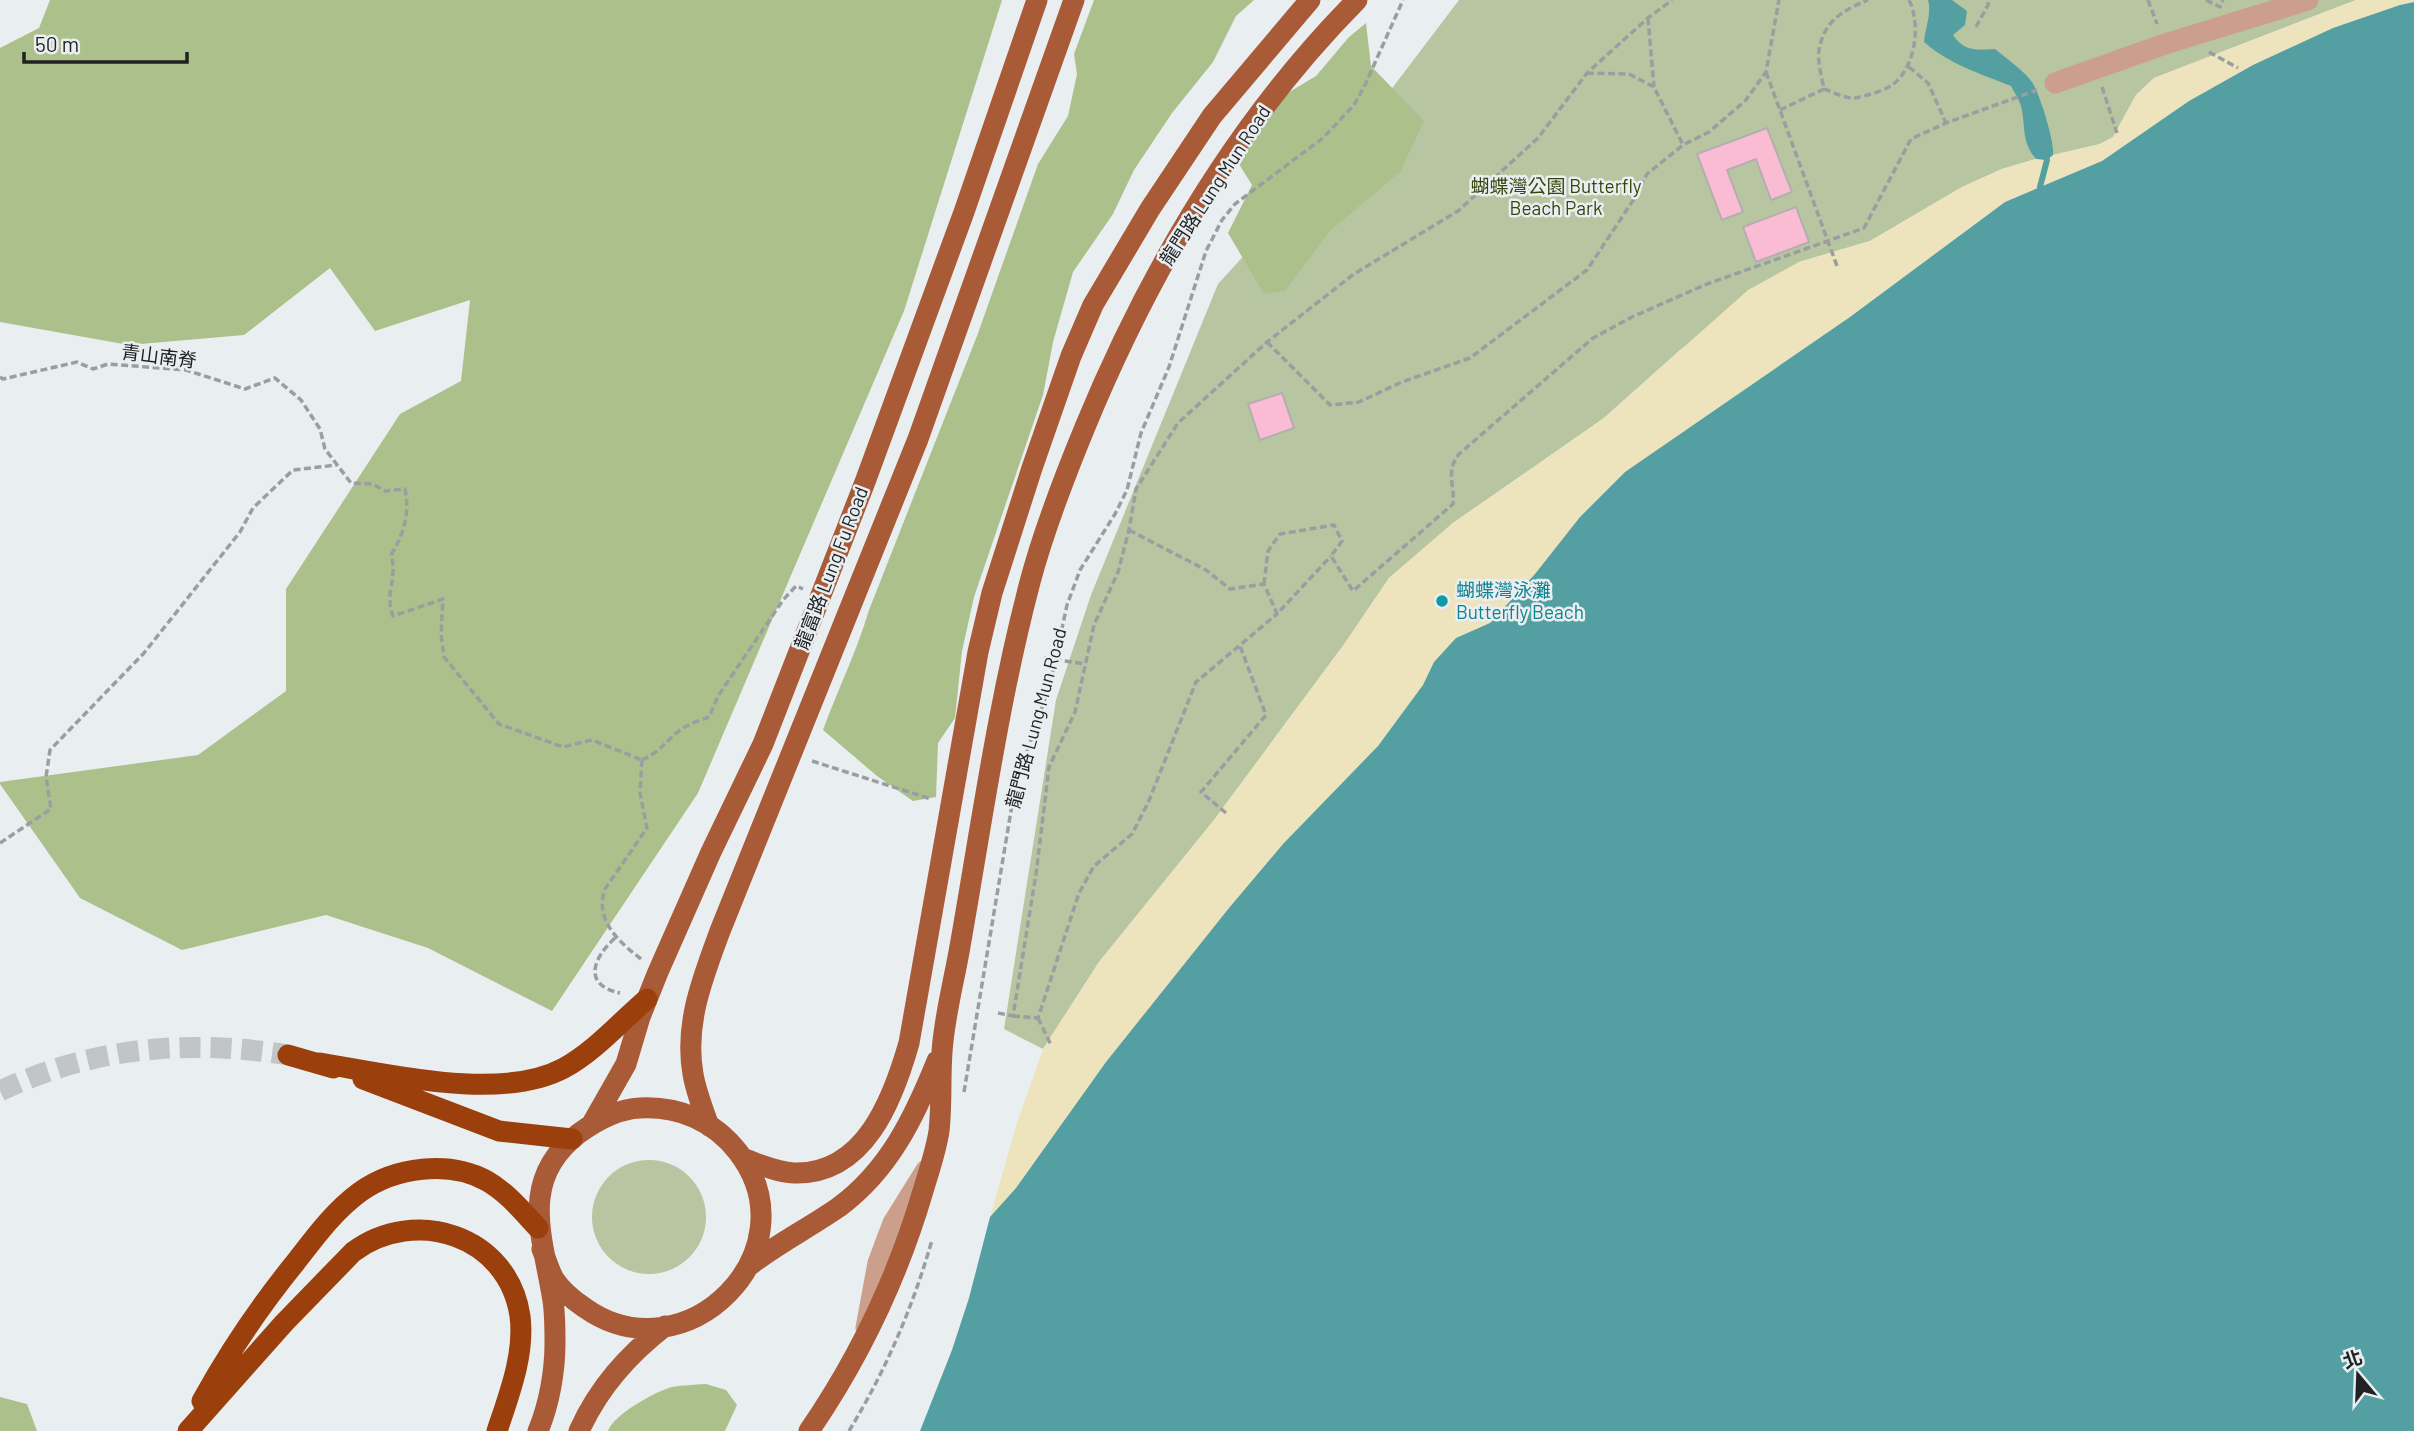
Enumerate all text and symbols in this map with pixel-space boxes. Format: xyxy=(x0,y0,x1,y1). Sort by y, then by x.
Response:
scale bar xyxy=(24,21,187,65)
text: 50 m xyxy=(35,31,79,56)
street label: 龍門路 Lung Mun Road xyxy=(1154,101,1275,269)
park label: 蝴蝶灣公園 Butterfly Beach Park xyxy=(1470,174,1642,219)
street label: 青山南脊 xyxy=(120,339,198,372)
street label: 龍富路 Lung Fu Road xyxy=(789,483,872,652)
place label: 蝴蝶灣泳灘 Butterfly Beach xyxy=(1456,578,1584,623)
marker: 蝴蝶灣泳灘 Butterfly Beach xyxy=(1434,593,1450,609)
street label: 龍門路 Lung Mun Road xyxy=(1000,625,1071,811)
north arrow xyxy=(2323,1340,2393,1410)
text: 北 xyxy=(2340,1344,2365,1372)

